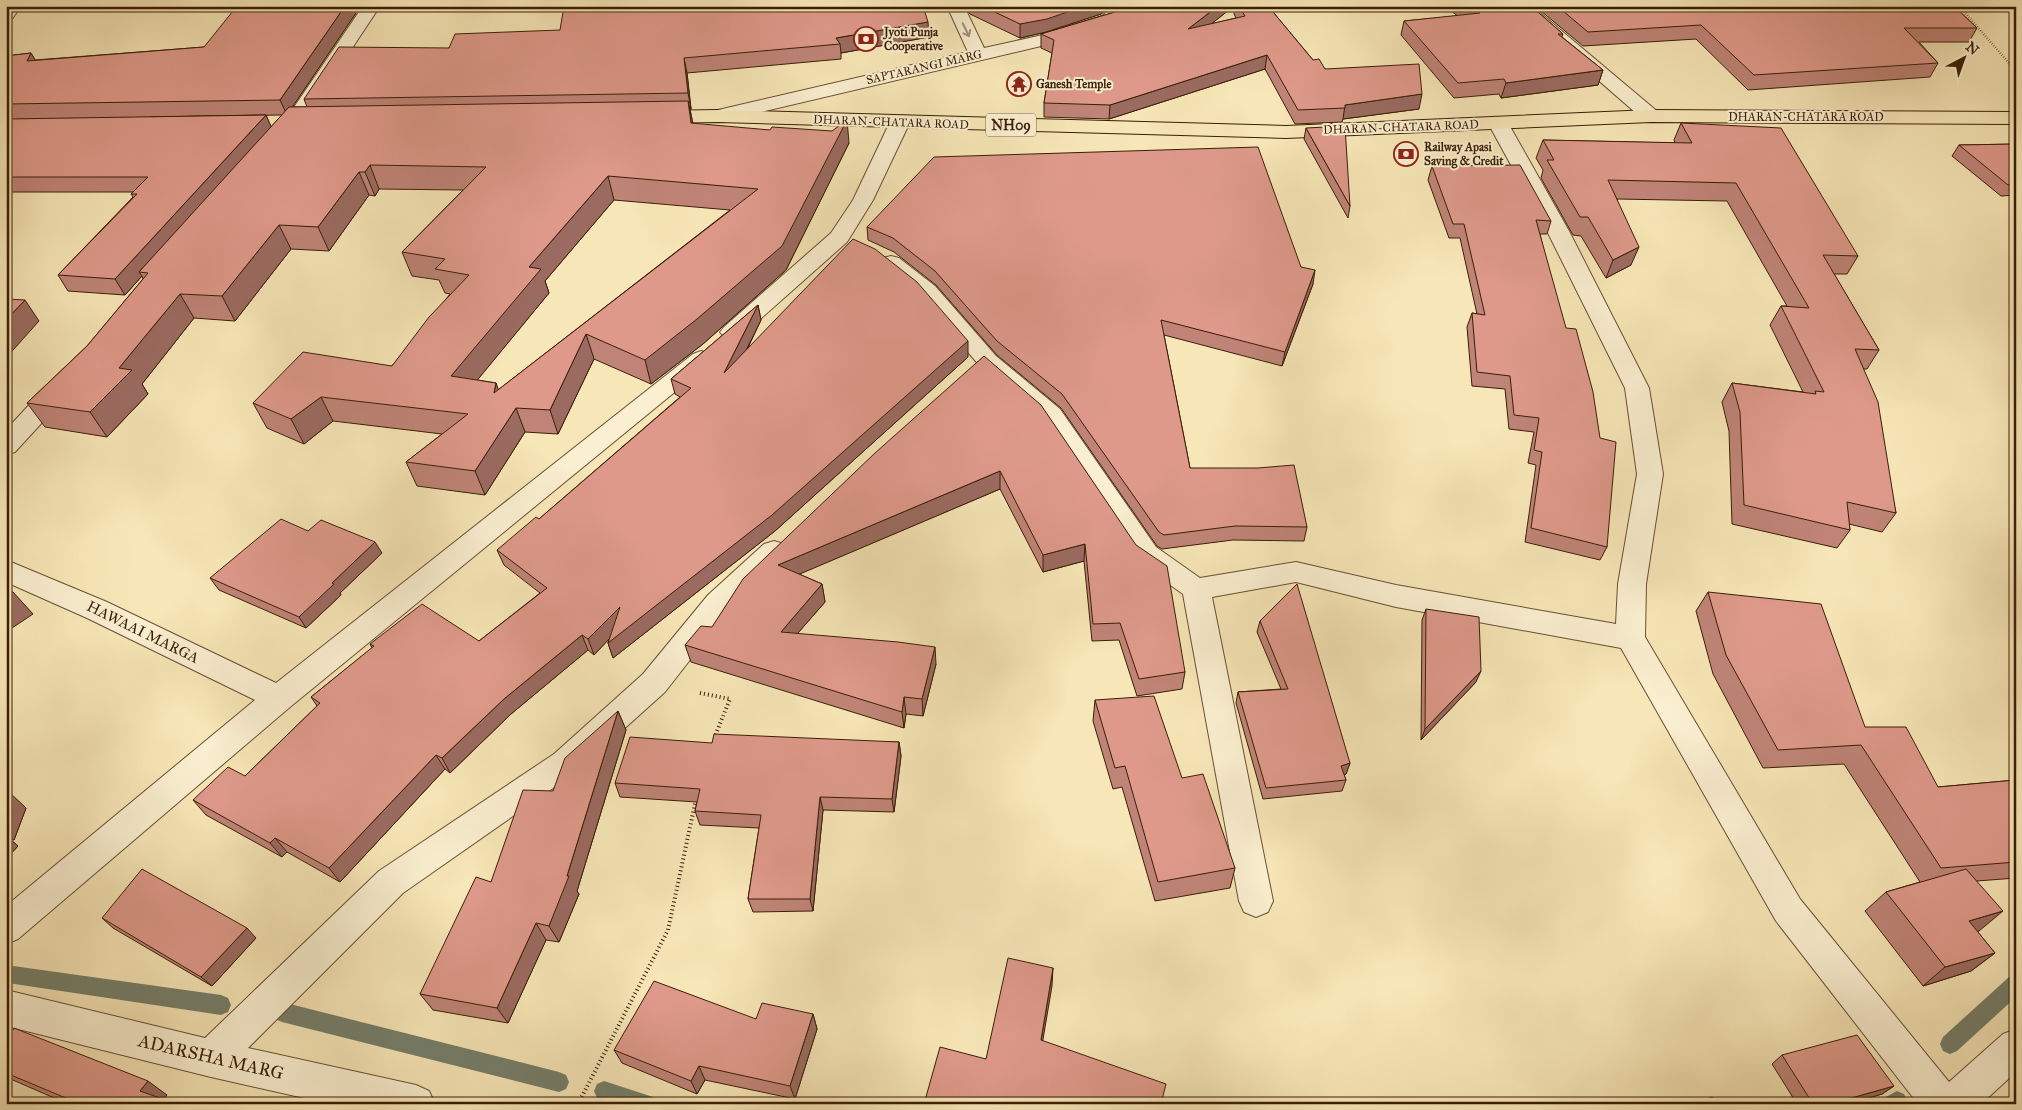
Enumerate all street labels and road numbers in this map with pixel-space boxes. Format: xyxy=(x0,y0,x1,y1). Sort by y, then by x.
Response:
street label: SAPTARANGI MARG xyxy=(865,47,984,87)
street label: DHARAN-CHATARA ROAD xyxy=(1728,110,1884,124)
street label: DHARAN-CHATARA ROAD xyxy=(813,112,969,132)
road number: NH09 xyxy=(986,114,1036,136)
street label: DHARAN-CHATARA ROAD xyxy=(1323,117,1479,137)
street label: HAWAAI MARGA xyxy=(84,597,202,667)
street label: ADARSHA MARG xyxy=(135,1029,286,1084)

